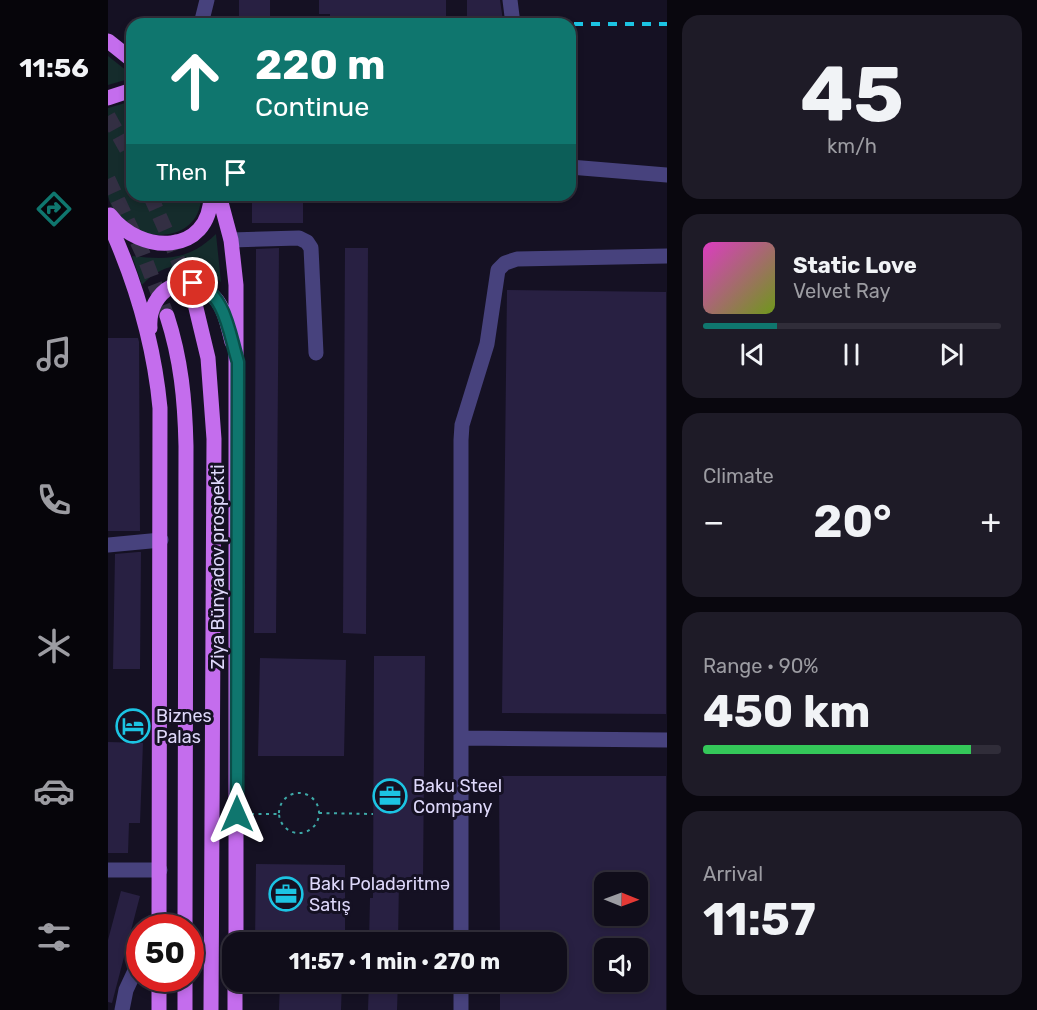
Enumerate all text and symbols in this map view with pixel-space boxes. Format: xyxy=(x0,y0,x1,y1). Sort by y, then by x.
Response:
text: 220 m xyxy=(255,40,386,90)
icon: ahead xyxy=(156,42,234,120)
text: 45 xyxy=(800,48,904,141)
text: 11:56 xyxy=(19,52,89,84)
text: Continue xyxy=(255,91,369,123)
text: km/h xyxy=(827,134,877,158)
icon: arrive xyxy=(219,156,252,189)
text: Then xyxy=(156,159,207,186)
icon: directions xyxy=(33,188,75,230)
text: Static Love xyxy=(793,252,917,279)
pin xyxy=(167,257,218,308)
icon: arrive xyxy=(176,266,209,299)
text: Velvet Ray xyxy=(793,279,891,303)
icon: music xyxy=(33,333,75,375)
icon: previous xyxy=(736,338,769,371)
icon: pause xyxy=(835,338,868,371)
icon: next xyxy=(935,338,968,371)
street label: Ziya Bünyadov prospekti xyxy=(207,464,229,670)
text: Climate xyxy=(703,464,774,488)
icon: phone xyxy=(33,479,75,521)
text: 20° xyxy=(813,495,892,548)
text: − xyxy=(703,502,724,541)
text: + xyxy=(980,502,1001,541)
icon: climate xyxy=(33,625,75,667)
text: Range · 90% xyxy=(703,654,819,678)
text: 450 km xyxy=(703,685,871,738)
place label: Biznes Palas xyxy=(156,705,212,748)
hotel icon: Biznes Palas xyxy=(115,708,151,744)
icon: car xyxy=(33,770,75,812)
place label: Baku Steel Company xyxy=(413,775,502,818)
office icon: Baku Steel Company xyxy=(372,778,408,814)
position arrow xyxy=(205,782,269,846)
text: Arrival xyxy=(703,862,763,886)
north arrow xyxy=(594,872,648,926)
map controls xyxy=(594,872,648,992)
place label: Bakı Poladəritmə Satış xyxy=(309,873,450,916)
office icon: Bakı Poladəritmə Satış xyxy=(268,876,304,912)
text: 11:57 xyxy=(703,893,816,946)
speed limit sign: 50 xyxy=(126,914,204,992)
icon: filters xyxy=(33,916,75,958)
button: sound xyxy=(594,938,648,992)
text: 11:57 · 1 min · 270 m xyxy=(289,948,500,975)

